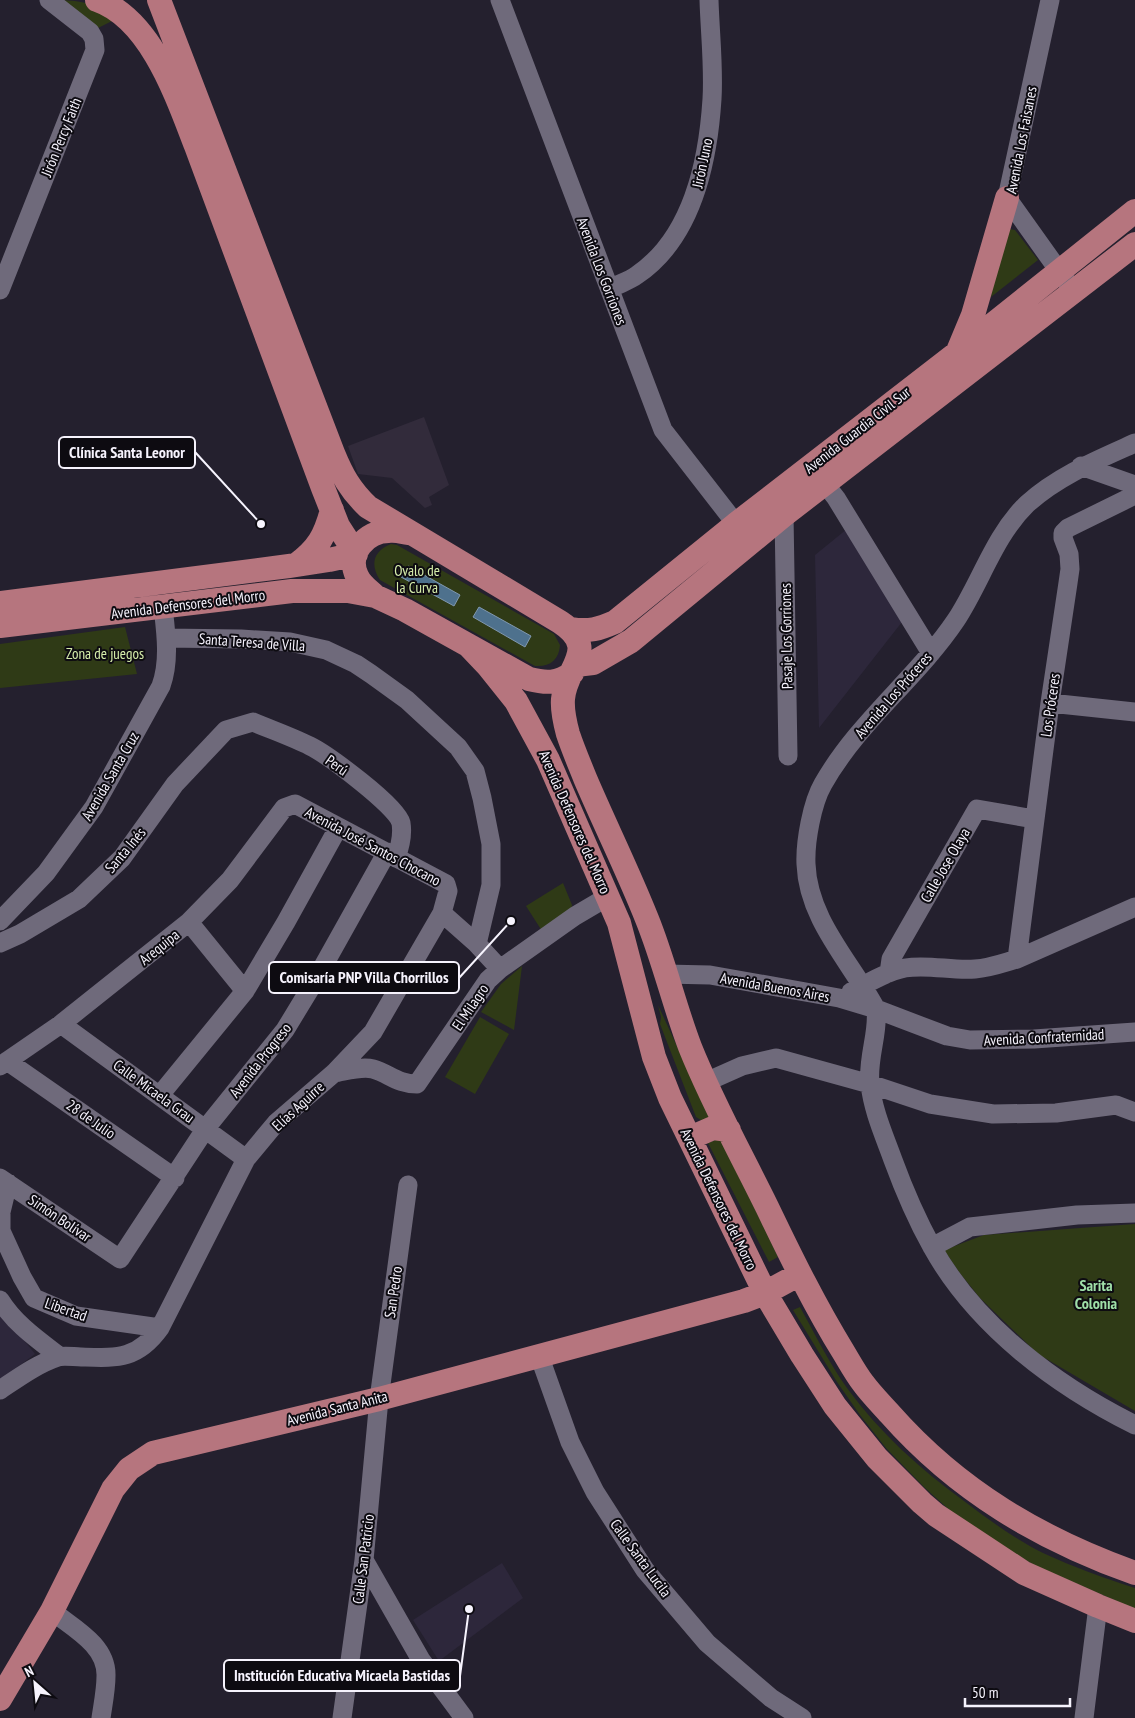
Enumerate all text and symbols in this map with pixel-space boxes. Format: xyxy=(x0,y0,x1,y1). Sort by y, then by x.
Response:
street label: Avenida Los Faisanes xyxy=(1001,85,1041,195)
street label: Jirón Percy Faith xyxy=(36,95,85,180)
street label: Jirón Juno xyxy=(687,136,717,191)
street label: Avenida Los Gorriones xyxy=(573,214,631,328)
street label: Avenida Guardia Civil Sur xyxy=(800,382,915,478)
callout: Clínica Santa Leonor xyxy=(59,437,195,468)
text: Clínica Santa Leonor xyxy=(69,442,185,462)
park label: Ovalo de la Curva xyxy=(394,561,440,597)
street label: Pasaje Los Gorriones xyxy=(776,583,796,689)
street label: Avenida Defensores del Morro xyxy=(110,585,266,623)
street label: Santa Teresa de Villa xyxy=(198,629,306,655)
park label: Zona de juegos xyxy=(66,644,144,663)
street label: Avenida Los Próceres xyxy=(850,648,936,742)
street label: Los Próceres xyxy=(1036,672,1064,738)
street label: Avenida Santa Cruz xyxy=(77,728,143,824)
street label: Avenida Defensores del Morro xyxy=(535,747,615,897)
street label: Perú xyxy=(322,751,352,779)
street label: Avenida José Santos Chocano xyxy=(302,802,444,890)
street label: Santa Inés xyxy=(100,823,150,877)
street label: Calle Jose Olaya xyxy=(916,824,974,906)
street label: Arequipa xyxy=(135,925,183,969)
callout: Comisaría PNP Villa Chorrillos xyxy=(269,962,459,993)
text: Comisaría PNP Villa Chorrillos xyxy=(279,967,449,987)
street label: Avenida Buenos Aires xyxy=(719,968,831,1006)
street label: El Milagro xyxy=(447,980,493,1034)
street label: Avenida Progreso xyxy=(225,1019,295,1101)
street label: Avenida Confraternidad xyxy=(983,1024,1105,1050)
street label: Calle Micaela Grau xyxy=(110,1055,198,1127)
street label: Elías Aguirre xyxy=(268,1077,328,1135)
street label: 28 de Julio xyxy=(63,1095,119,1143)
street label: Avenida Defensores del Morro xyxy=(676,1125,762,1273)
street label: Simón Bolívar xyxy=(25,1190,96,1246)
street label: San Pedro xyxy=(380,1265,406,1319)
district label: Sarita Colonia xyxy=(1075,1275,1118,1313)
street label: Libertad xyxy=(42,1293,90,1325)
street label: Avenida Santa Anita xyxy=(285,1386,389,1430)
street label: Calle San Patricio xyxy=(348,1513,378,1605)
street label: Calle Santa Lucila xyxy=(606,1515,676,1601)
north arrow xyxy=(10,1658,60,1708)
callout: Institución Educativa Micaela Bastidas xyxy=(224,1660,460,1691)
text: N xyxy=(22,1662,37,1681)
text: Institución Educativa Micaela Bastidas xyxy=(234,1665,450,1685)
scale bar xyxy=(965,1676,1070,1708)
text: 50 m xyxy=(972,1683,998,1702)

